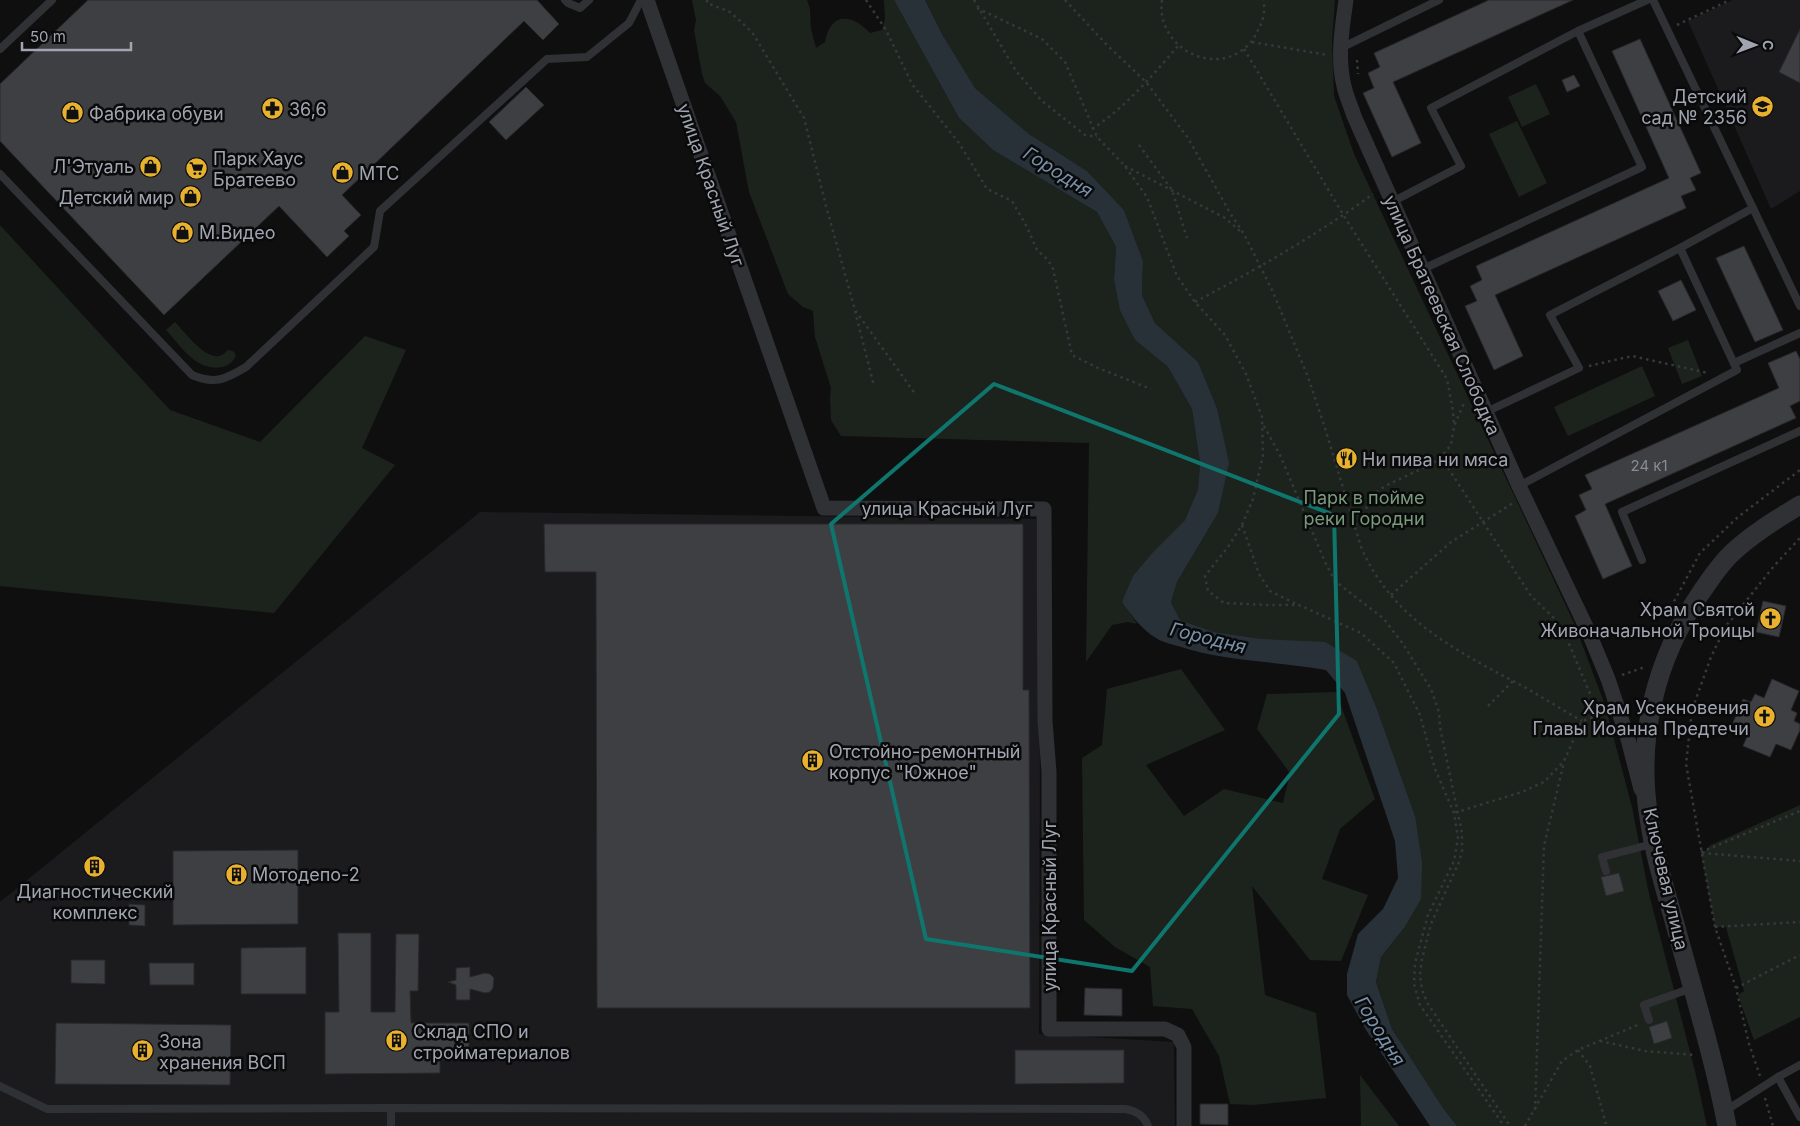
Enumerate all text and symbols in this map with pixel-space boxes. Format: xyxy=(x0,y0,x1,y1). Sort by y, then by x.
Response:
scale bar xyxy=(22,20,131,52)
north arrow xyxy=(1730,20,1780,70)
text: 50 m xyxy=(30,27,66,46)
text: С xyxy=(1760,40,1777,51)
place label: Детский сад № 2356 xyxy=(1641,86,1747,128)
school or university icon: Детский сад № 2356 xyxy=(1751,94,1775,118)
pharmacy icon: 36,6 xyxy=(261,97,285,121)
place label: 36,6 xyxy=(289,99,327,120)
shop icon: Фабрика обуви xyxy=(61,101,85,125)
street label: улица Красный Луг xyxy=(673,101,749,269)
place label: Фабрика обуви xyxy=(89,103,224,124)
water label: Городня xyxy=(1019,142,1097,202)
place label: Парк Хаус Братеево xyxy=(213,148,303,190)
shop icon: Л'Этуаль xyxy=(138,154,162,178)
place label: Л'Этуаль xyxy=(53,156,134,177)
supermarket icon: Парк Хаус Братеево xyxy=(185,156,209,180)
shop icon: МТС xyxy=(331,161,355,185)
place label: МТС xyxy=(359,163,400,184)
shop icon: Детский мир xyxy=(178,185,202,209)
place label: Детский мир xyxy=(59,187,174,208)
street label: улица Братеевская Слободка xyxy=(1379,192,1505,438)
shop icon: М.Видео xyxy=(171,220,195,244)
place label: М.Видео xyxy=(199,222,275,243)
restaurant icon: Ни пива ни мяса xyxy=(1334,447,1358,471)
place label: Ни пива ни мяса xyxy=(1362,449,1508,470)
house number: 24 к1 xyxy=(1630,456,1668,475)
park label: Парк в пойме реки Городни xyxy=(1303,487,1425,529)
street label: улица Красный Луг xyxy=(861,498,1033,519)
place label: Храм Святой Живоначальной Троицы xyxy=(1540,599,1755,641)
church icon: Храм Святой Живоначальной Троицы xyxy=(1759,607,1783,631)
water label: Городня xyxy=(1168,617,1248,659)
place label: Храм Усекновения Главы Иоанна Предтечи xyxy=(1533,697,1749,739)
church icon: Храм Усекновения Главы Иоанна Предтечи xyxy=(1753,705,1777,729)
place label: Отстойно-ремонтный корпус "Южное" xyxy=(829,741,1020,783)
building icon: Отстойно-ремонтный корпус "Южное" xyxy=(801,749,825,773)
street label: Ключевая улица xyxy=(1639,806,1693,952)
street label: улица Красный Луг xyxy=(1039,820,1060,992)
building icon: Диагностический комплекс xyxy=(83,854,107,878)
building icon: Мотодепо-2 xyxy=(224,862,248,886)
place label: Мотодепо-2 xyxy=(252,864,360,885)
place label: Диагностический комплекс xyxy=(17,881,173,923)
water label: Городня xyxy=(1350,992,1410,1070)
place label: Склад СПО и стройматериалов xyxy=(413,1021,570,1063)
building icon: Склад СПО и стройматериалов xyxy=(385,1029,409,1053)
place label: Зона хранения ВСП xyxy=(159,1031,286,1073)
building icon: Зона хранения ВСП xyxy=(131,1039,155,1063)

